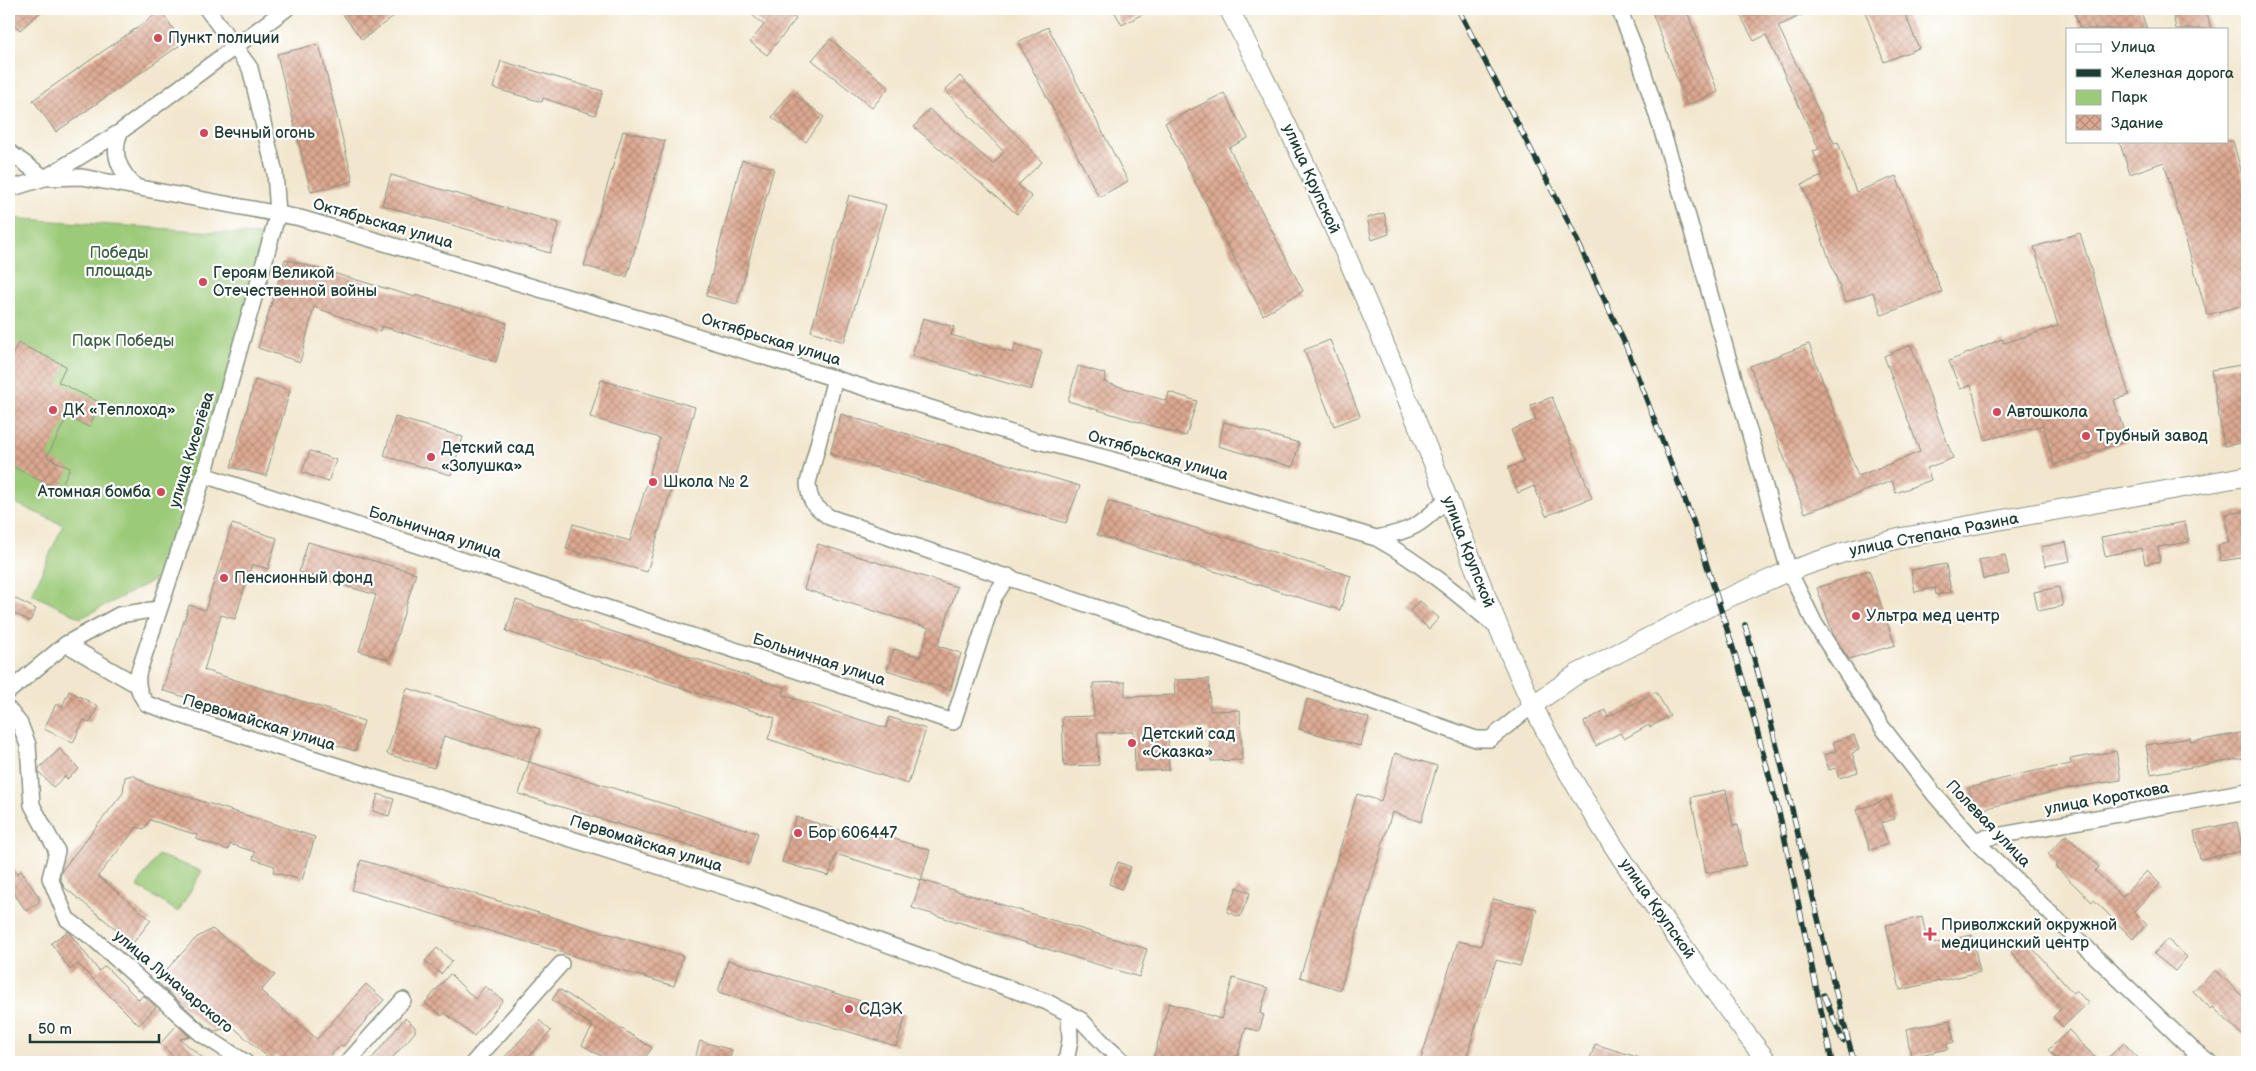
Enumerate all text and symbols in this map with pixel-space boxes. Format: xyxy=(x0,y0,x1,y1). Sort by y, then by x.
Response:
legend xyxy=(2066,28,2228,142)
place label: Пункт полиции xyxy=(168,29,279,48)
marker: Пункт полиции xyxy=(152,32,164,44)
text: Улица xyxy=(2111,38,2156,57)
text: Железная дорога xyxy=(2111,64,2234,83)
text: Парк xyxy=(2111,88,2148,107)
text: Здание xyxy=(2111,114,2163,133)
street label: улица Крупской xyxy=(1278,121,1344,237)
place label: Вечный огонь xyxy=(214,124,315,143)
marker: Вечный огонь xyxy=(198,127,210,139)
street label: Октябрьская улица xyxy=(311,195,456,253)
park label: Победы площадь xyxy=(86,244,153,281)
place label: Героям Великой Отечественной войны xyxy=(213,264,377,301)
marker: Героям Великой Отечественной войны xyxy=(197,276,209,288)
street label: Октябрьская улица xyxy=(699,310,844,370)
park label: Парк Победы xyxy=(72,332,174,351)
street label: улица Киселёва xyxy=(165,389,219,510)
place label: ДК «Теплоход» xyxy=(63,401,176,420)
place label: Автошкола xyxy=(2006,403,2088,422)
marker: ДК «Теплоход» xyxy=(47,404,59,416)
marker: Автошкола xyxy=(1991,406,2003,418)
street label: Октябрьская улица xyxy=(1086,427,1231,485)
place label: Трубный завод xyxy=(2096,427,2208,446)
marker: Трубный завод xyxy=(2080,430,2092,442)
place label: Детский сад «Золушка» xyxy=(441,439,534,476)
marker: Детский сад «Золушка» xyxy=(425,451,437,463)
place label: Школа № 2 xyxy=(663,473,749,492)
marker: Школа № 2 xyxy=(647,476,659,488)
place label: Атомная бомба xyxy=(37,483,152,502)
marker: Атомная бомба xyxy=(155,486,167,498)
street label: улица Крупской xyxy=(1438,493,1498,611)
street label: Больничная улица xyxy=(366,503,504,564)
street label: улица Степана Разина xyxy=(1848,509,2021,561)
place label: Пенсионный фонд xyxy=(234,569,373,588)
marker: Пенсионный фонд xyxy=(218,572,230,584)
place label: Ультра мед центр xyxy=(1866,607,2000,626)
marker: Ультра мед центр xyxy=(1850,610,1862,622)
street label: Больничная улица xyxy=(750,630,888,691)
street label: Первомайская улица xyxy=(180,691,338,755)
place label: Детский сад «Сказка» xyxy=(1142,725,1235,762)
marker: Детский сад «Сказка» xyxy=(1126,737,1138,749)
street label: Полевая улица xyxy=(1942,777,2035,872)
street label: улица Короткова xyxy=(2043,779,2171,819)
street label: Первомайская улица xyxy=(567,812,725,876)
place label: Бор 606447 xyxy=(808,824,897,843)
marker: Бор 606447 xyxy=(792,827,804,839)
street label: улица Крупской xyxy=(1615,855,1699,963)
place label: Приволжский окружной медицинский центр xyxy=(1941,916,2117,953)
street label: улица Луначарского xyxy=(109,926,237,1038)
marker: Приволжский окружной медицинский центр xyxy=(1923,927,1937,941)
place label: СДЭК xyxy=(859,1000,903,1019)
marker: СДЭК xyxy=(843,1003,855,1015)
scale bar xyxy=(30,1011,159,1043)
text: 50 m xyxy=(38,1020,72,1039)

